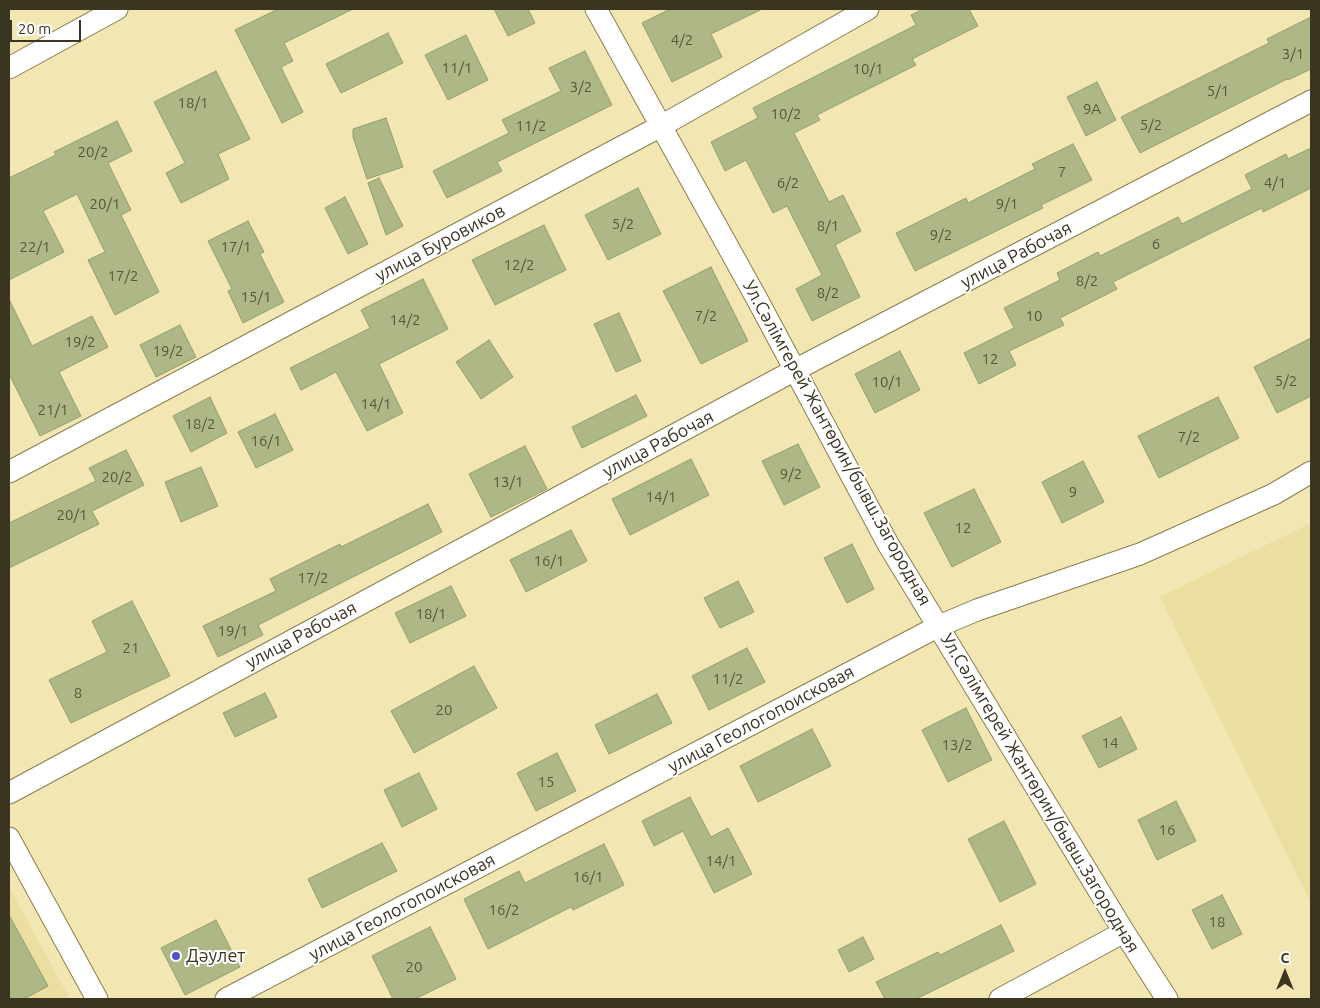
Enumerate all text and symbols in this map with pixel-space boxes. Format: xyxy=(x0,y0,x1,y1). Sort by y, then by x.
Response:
scale bar xyxy=(12,10,84,42)
text: 20 m xyxy=(18,20,51,37)
house number: 4/2 xyxy=(671,31,693,49)
house number: 3/1 xyxy=(1282,45,1304,63)
house number: 11/1 xyxy=(442,59,472,77)
house number: 10/1 xyxy=(853,60,883,78)
house number: 3/2 xyxy=(570,78,592,96)
house number: 5/1 xyxy=(1207,82,1229,100)
house number: 18/1 xyxy=(178,94,208,112)
house number: 9А xyxy=(1083,100,1101,118)
house number: 10/2 xyxy=(771,105,801,123)
house number: 5/2 xyxy=(1140,116,1162,134)
house number: 11/2 xyxy=(516,117,546,135)
house number: 20/2 xyxy=(78,143,108,161)
house number: 7 xyxy=(1058,163,1066,181)
house number: 6/2 xyxy=(777,174,799,192)
house number: 4/1 xyxy=(1264,174,1286,192)
house number: 20/1 xyxy=(90,195,120,213)
house number: 9/1 xyxy=(996,195,1018,213)
street label: улица Буровиков xyxy=(371,200,509,286)
house number: 5/2 xyxy=(612,215,634,233)
house number: 8/1 xyxy=(817,217,839,235)
street label: улица Рабочая xyxy=(957,217,1075,293)
house number: 9/2 xyxy=(930,226,952,244)
house number: 6 xyxy=(1152,235,1160,253)
house number: 22/1 xyxy=(20,238,50,256)
house number: 17/1 xyxy=(221,238,251,256)
house number: 12/2 xyxy=(504,256,534,274)
house number: 17/2 xyxy=(108,267,138,285)
house number: 8/2 xyxy=(1076,272,1098,290)
street label: Ул.Сәлімгерей Жантөрин/бывш.Загородная xyxy=(738,277,936,609)
house number: 8/2 xyxy=(817,284,839,302)
house number: 15/1 xyxy=(241,288,271,306)
house number: 7/2 xyxy=(695,307,717,325)
house number: 10 xyxy=(1026,307,1042,325)
house number: 14/2 xyxy=(390,311,420,329)
house number: 19/2 xyxy=(65,333,95,351)
house number: 19/2 xyxy=(153,342,183,360)
house number: 12 xyxy=(982,350,998,368)
house number: 5/2 xyxy=(1275,372,1297,390)
house number: 10/1 xyxy=(872,373,902,391)
house number: 14/1 xyxy=(361,395,391,413)
house number: 21/1 xyxy=(38,401,68,419)
street label: улица Рабочая xyxy=(599,406,717,482)
house number: 18/2 xyxy=(185,415,215,433)
house number: 7/2 xyxy=(1178,428,1200,446)
house number: 16/1 xyxy=(251,432,281,450)
house number: 9/2 xyxy=(780,465,802,483)
house number: 20/2 xyxy=(102,468,132,486)
house number: 13/1 xyxy=(493,473,523,491)
house number: 9 xyxy=(1069,483,1077,501)
house number: 14/1 xyxy=(646,488,676,506)
house number: 20/1 xyxy=(57,506,87,524)
house number: 12 xyxy=(955,519,971,537)
house number: 16/1 xyxy=(534,552,564,570)
house number: 17/2 xyxy=(298,569,328,587)
street label: улица Рабочая xyxy=(242,597,360,673)
house number: 18/1 xyxy=(416,605,446,623)
house number: 19/1 xyxy=(218,622,248,640)
street label: Ул.Сәлімгерей Жантөрин/бывш.Загородная xyxy=(936,630,1144,956)
house number: 21 xyxy=(123,639,139,657)
street label: улица Геологопоисковая xyxy=(664,661,858,777)
house number: 11/2 xyxy=(713,670,743,688)
house number: 8 xyxy=(74,684,82,702)
house number: 20 xyxy=(436,701,452,719)
house number: 14 xyxy=(1102,734,1118,752)
house number: 13/2 xyxy=(942,736,972,754)
house number: 15 xyxy=(538,773,554,791)
house number: 16 xyxy=(1159,821,1175,839)
street label: улица Геологопоисковая xyxy=(305,849,499,965)
house number: 14/1 xyxy=(706,852,736,870)
house number: 16/1 xyxy=(573,868,603,886)
house number: 16/2 xyxy=(489,901,519,919)
house number: 18 xyxy=(1209,913,1225,931)
place label: Дәулет xyxy=(186,945,245,967)
north arrow xyxy=(1260,948,1310,998)
marker: Дәулет xyxy=(170,950,182,962)
text: С xyxy=(1281,950,1289,966)
house number: 20 xyxy=(406,958,422,976)

